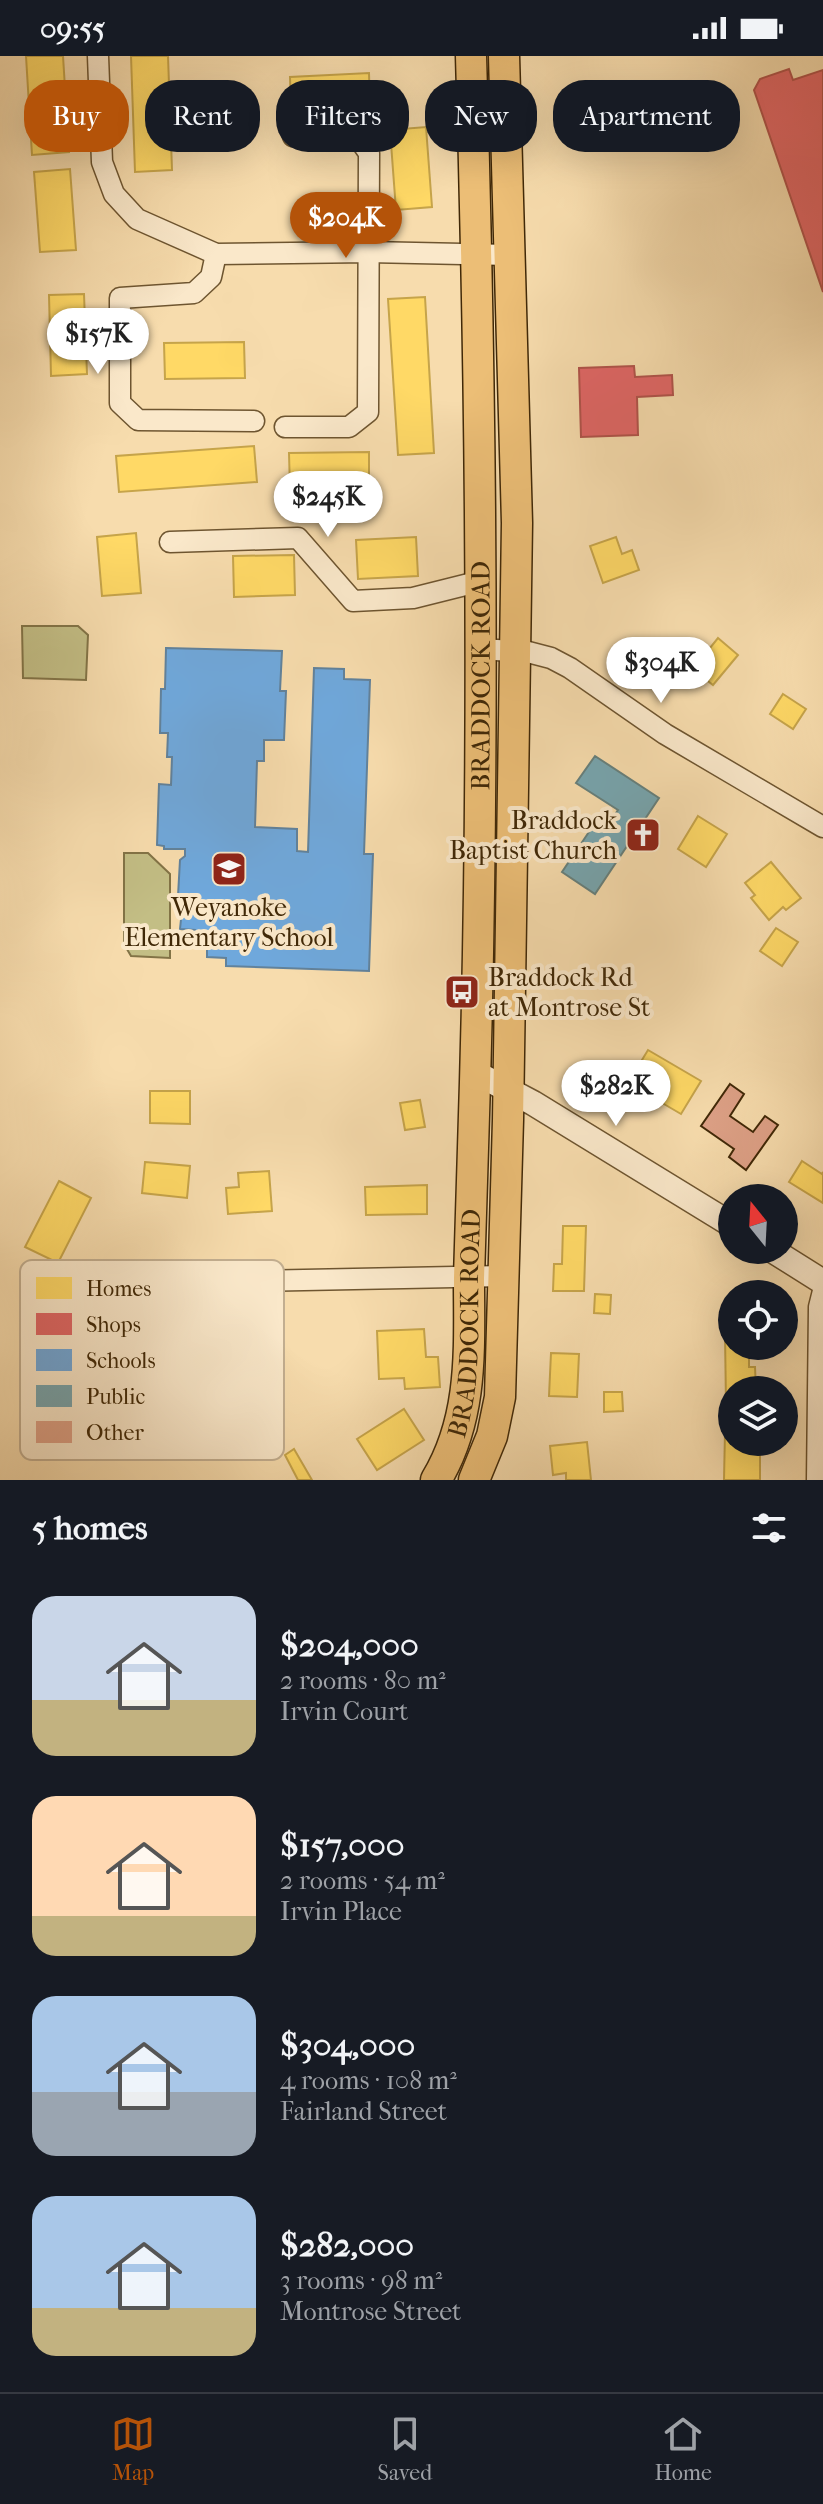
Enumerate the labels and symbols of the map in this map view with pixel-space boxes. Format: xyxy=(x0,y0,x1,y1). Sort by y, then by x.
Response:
pin: $204K xyxy=(290,192,402,260)
pin: $157K xyxy=(42,308,154,376)
pin: $245K xyxy=(272,471,384,539)
street label: BRADDOCK ROAD xyxy=(465,561,497,791)
pin: $304K xyxy=(605,637,717,705)
place label: Braddock Baptist Church xyxy=(449,805,618,866)
church icon: Braddock Baptist Church xyxy=(624,816,662,854)
school or university icon: Weyanoke Elementary School xyxy=(210,850,248,888)
place label: Weyanoke Elementary School xyxy=(124,892,334,953)
place label: Braddock Rd at Montrose St xyxy=(488,962,651,1023)
bus stop icon: Braddock Rd at Montrose St xyxy=(443,973,481,1011)
pin: $282K xyxy=(560,1060,672,1128)
north arrow xyxy=(718,1184,798,1264)
street label: BRADDOCK ROAD xyxy=(441,1208,487,1441)
legend xyxy=(20,1260,284,1460)
text: Homes xyxy=(86,1276,151,1302)
text: Shops xyxy=(86,1312,141,1338)
text: Schools xyxy=(86,1348,156,1374)
text: Public xyxy=(86,1384,145,1410)
text: Other xyxy=(86,1420,144,1446)

